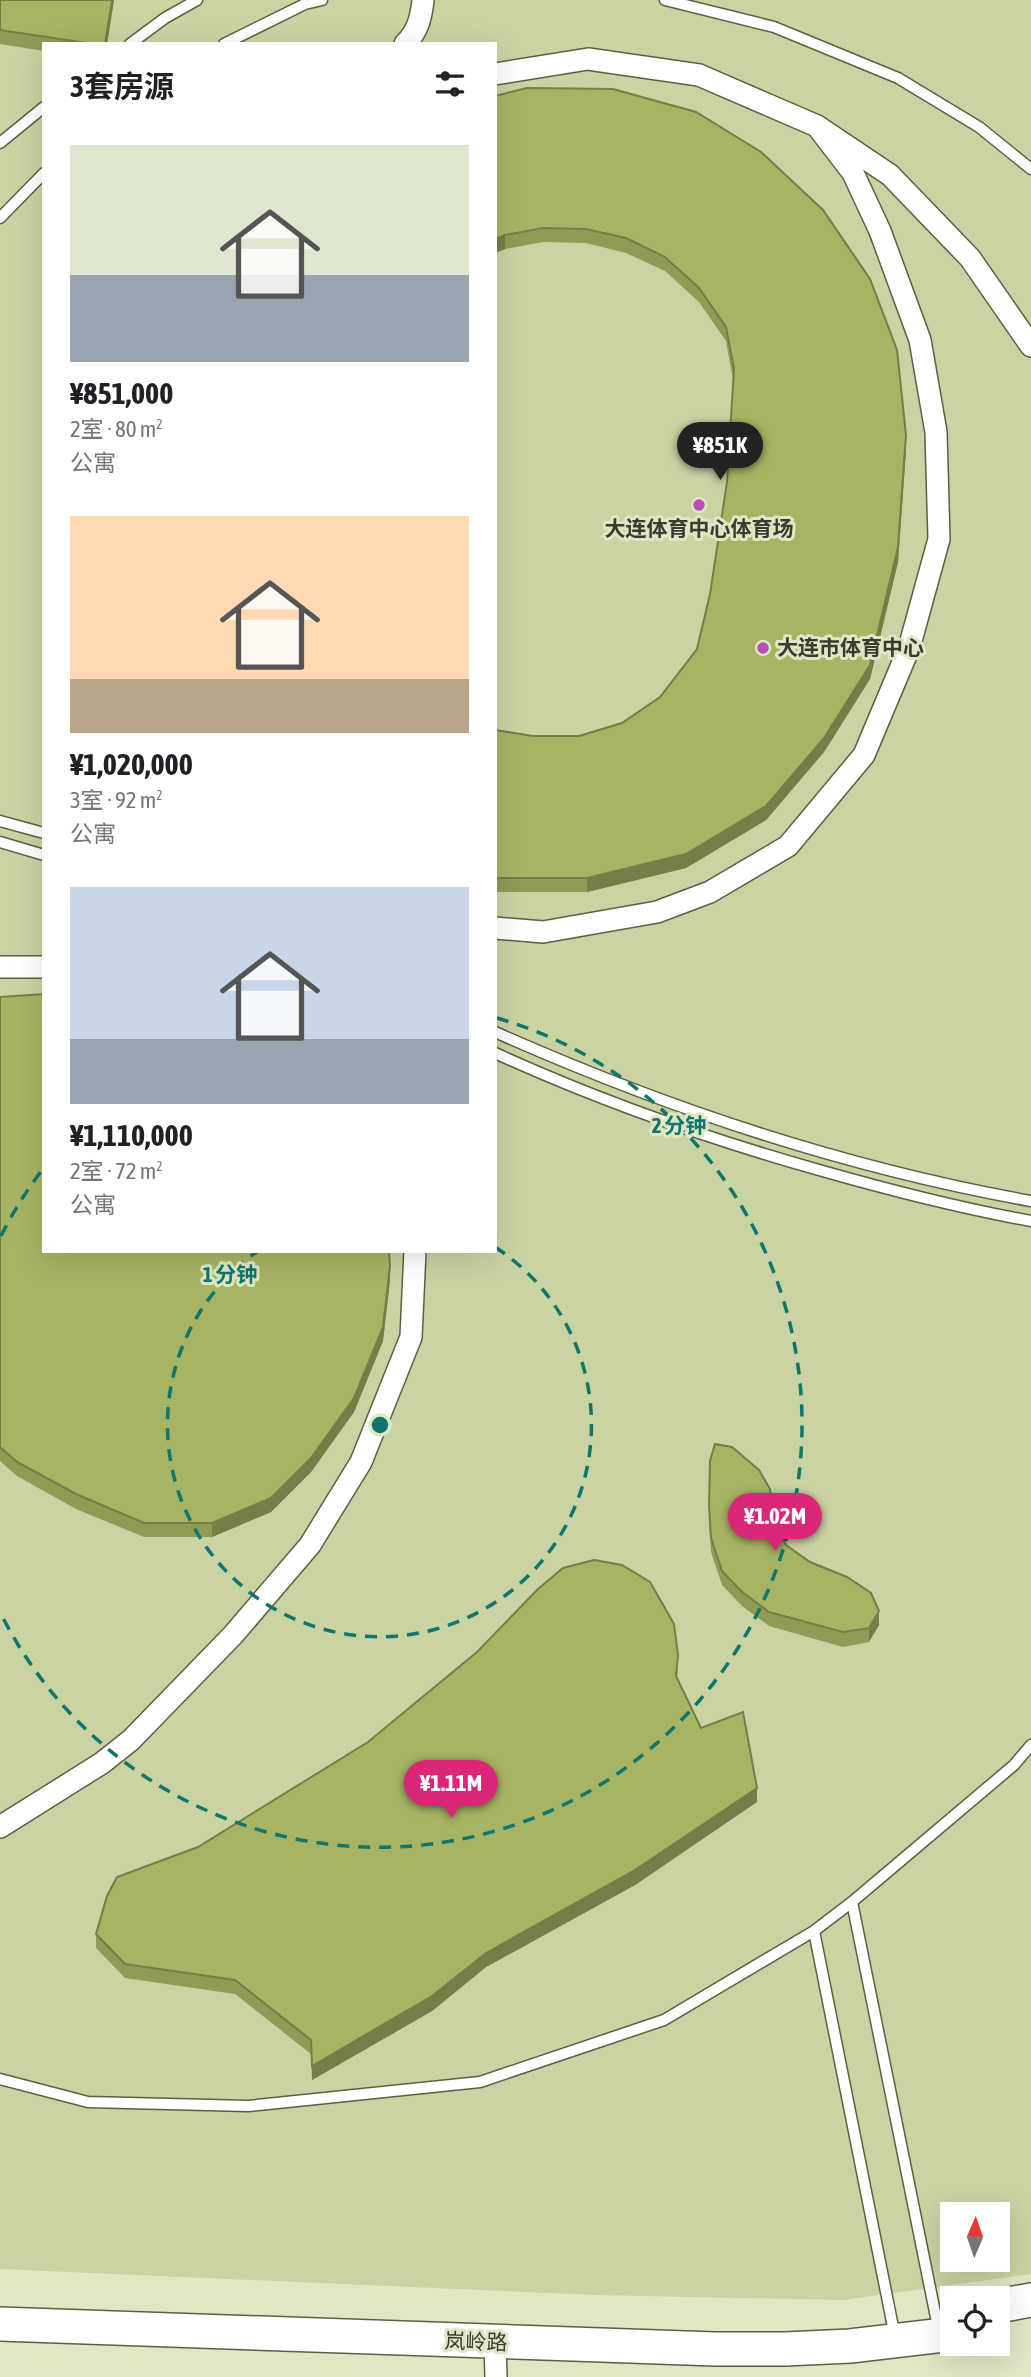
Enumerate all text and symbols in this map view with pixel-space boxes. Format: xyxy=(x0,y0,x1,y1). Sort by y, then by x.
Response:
icon: filters xyxy=(431,65,469,103)
text: 3套房源 xyxy=(70,69,174,103)
icon: home xyxy=(207,191,333,317)
text: ¥851,000 xyxy=(70,376,173,410)
text: 2室 · 80 m² xyxy=(70,416,163,442)
pin: ¥851K xyxy=(671,422,769,482)
text: ¥851K xyxy=(693,432,747,458)
text: 公寓 xyxy=(70,450,116,476)
marker: 大连体育中心体育场 xyxy=(691,497,707,513)
place label: 大连体育中心体育场 xyxy=(605,516,794,540)
icon: home xyxy=(207,562,333,688)
place label: 大连市体育中心 xyxy=(777,635,924,659)
marker: 大连市体育中心 xyxy=(755,640,771,656)
text: ¥1,020,000 xyxy=(70,747,193,781)
text: 3室 · 92 m² xyxy=(70,787,163,813)
text: 公寓 xyxy=(70,821,116,847)
icon: home xyxy=(207,933,333,1059)
text: 2 分钟 xyxy=(652,1113,706,1137)
text: ¥1,110,000 xyxy=(70,1118,193,1152)
text: 2室 · 72 m² xyxy=(70,1158,163,1184)
text: 公寓 xyxy=(70,1192,116,1218)
text: 1 分钟 xyxy=(203,1262,257,1286)
centre of rings xyxy=(368,1413,392,1437)
pin: ¥1.02M xyxy=(718,1494,832,1553)
text: ¥1.02M xyxy=(744,1503,806,1529)
pin: ¥1.11M xyxy=(394,1760,508,1820)
text: ¥1.11M xyxy=(420,1770,482,1796)
north arrow xyxy=(940,2202,1010,2272)
map controls xyxy=(940,2202,1010,2356)
button: locate xyxy=(940,2286,1010,2356)
street label: 岚岭路 xyxy=(444,2328,508,2354)

